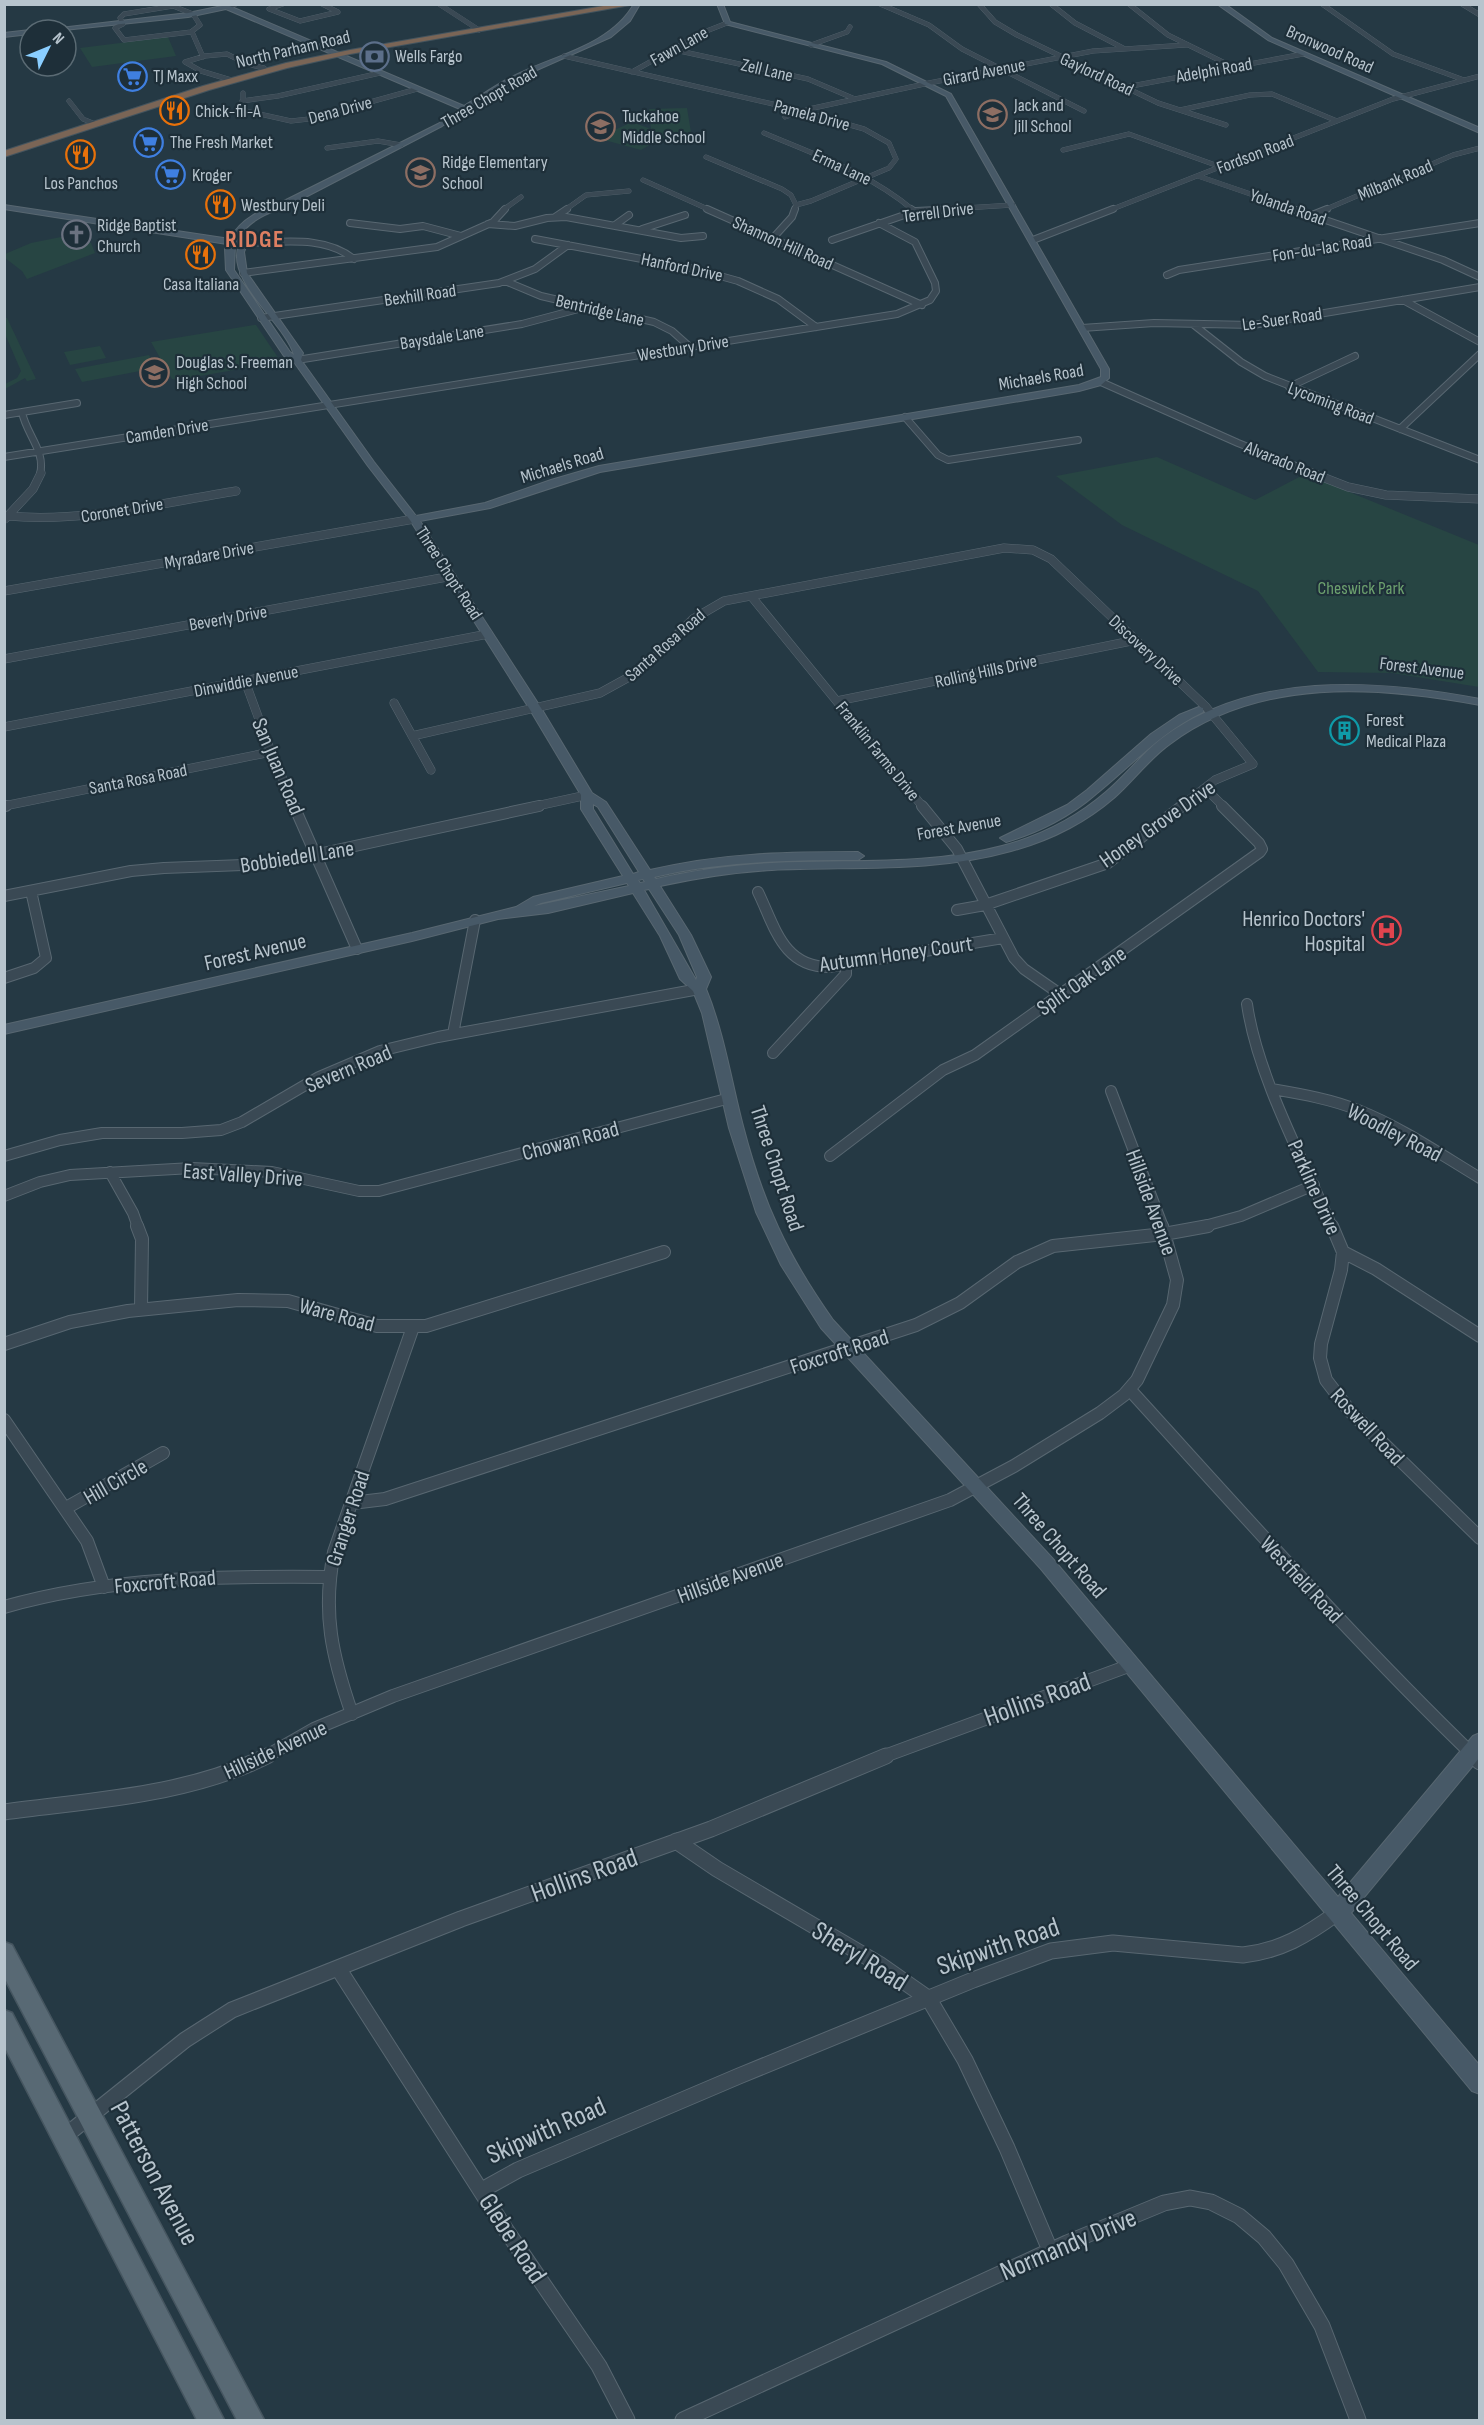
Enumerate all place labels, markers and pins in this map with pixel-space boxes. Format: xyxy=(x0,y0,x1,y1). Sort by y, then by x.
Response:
bank icon: Wells Fargo xyxy=(358,40,390,72)
place label: Wells Fargo xyxy=(395,46,462,67)
supermarket icon: TJ Maxx xyxy=(116,60,148,92)
place label: TJ Maxx xyxy=(153,66,198,87)
restaurant icon: Chick-fil-A xyxy=(158,95,190,127)
place label: Jack and Jill School xyxy=(1013,95,1072,137)
school or university icon: Jack and Jill School xyxy=(977,99,1009,131)
place label: Chick-fil-A xyxy=(195,101,261,122)
place label: Tuckahoe Middle School xyxy=(622,106,705,148)
school or university icon: Tuckahoe Middle School xyxy=(585,110,617,142)
supermarket icon: The Fresh Market xyxy=(133,126,165,158)
place label: The Fresh Market xyxy=(170,132,273,153)
restaurant icon: Los Panchos xyxy=(65,138,97,170)
place label: Ridge Elementary School xyxy=(442,152,548,194)
school or university icon: Ridge Elementary School xyxy=(405,156,437,188)
supermarket icon: Kroger xyxy=(155,159,187,191)
place label: Kroger xyxy=(192,165,232,186)
place label: Los Panchos xyxy=(44,173,118,194)
restaurant icon: Westbury Deli xyxy=(204,189,236,221)
place label: Westbury Deli xyxy=(241,195,325,216)
place label: Ridge Baptist Church xyxy=(97,215,177,257)
church icon: Ridge Baptist Church xyxy=(60,219,92,251)
restaurant icon: Casa Italiana xyxy=(185,239,217,271)
place label: Casa Italiana xyxy=(163,274,239,295)
place label: Douglas S. Freeman High School xyxy=(176,352,293,394)
school or university icon: Douglas S. Freeman High School xyxy=(139,356,171,388)
place label: Forest Medical Plaza xyxy=(1366,710,1446,752)
building icon: Forest Medical Plaza xyxy=(1329,714,1361,746)
place label: Henrico Doctors' Hospital xyxy=(1242,906,1365,958)
hospital icon: Henrico Doctors' Hospital xyxy=(1370,915,1402,947)

